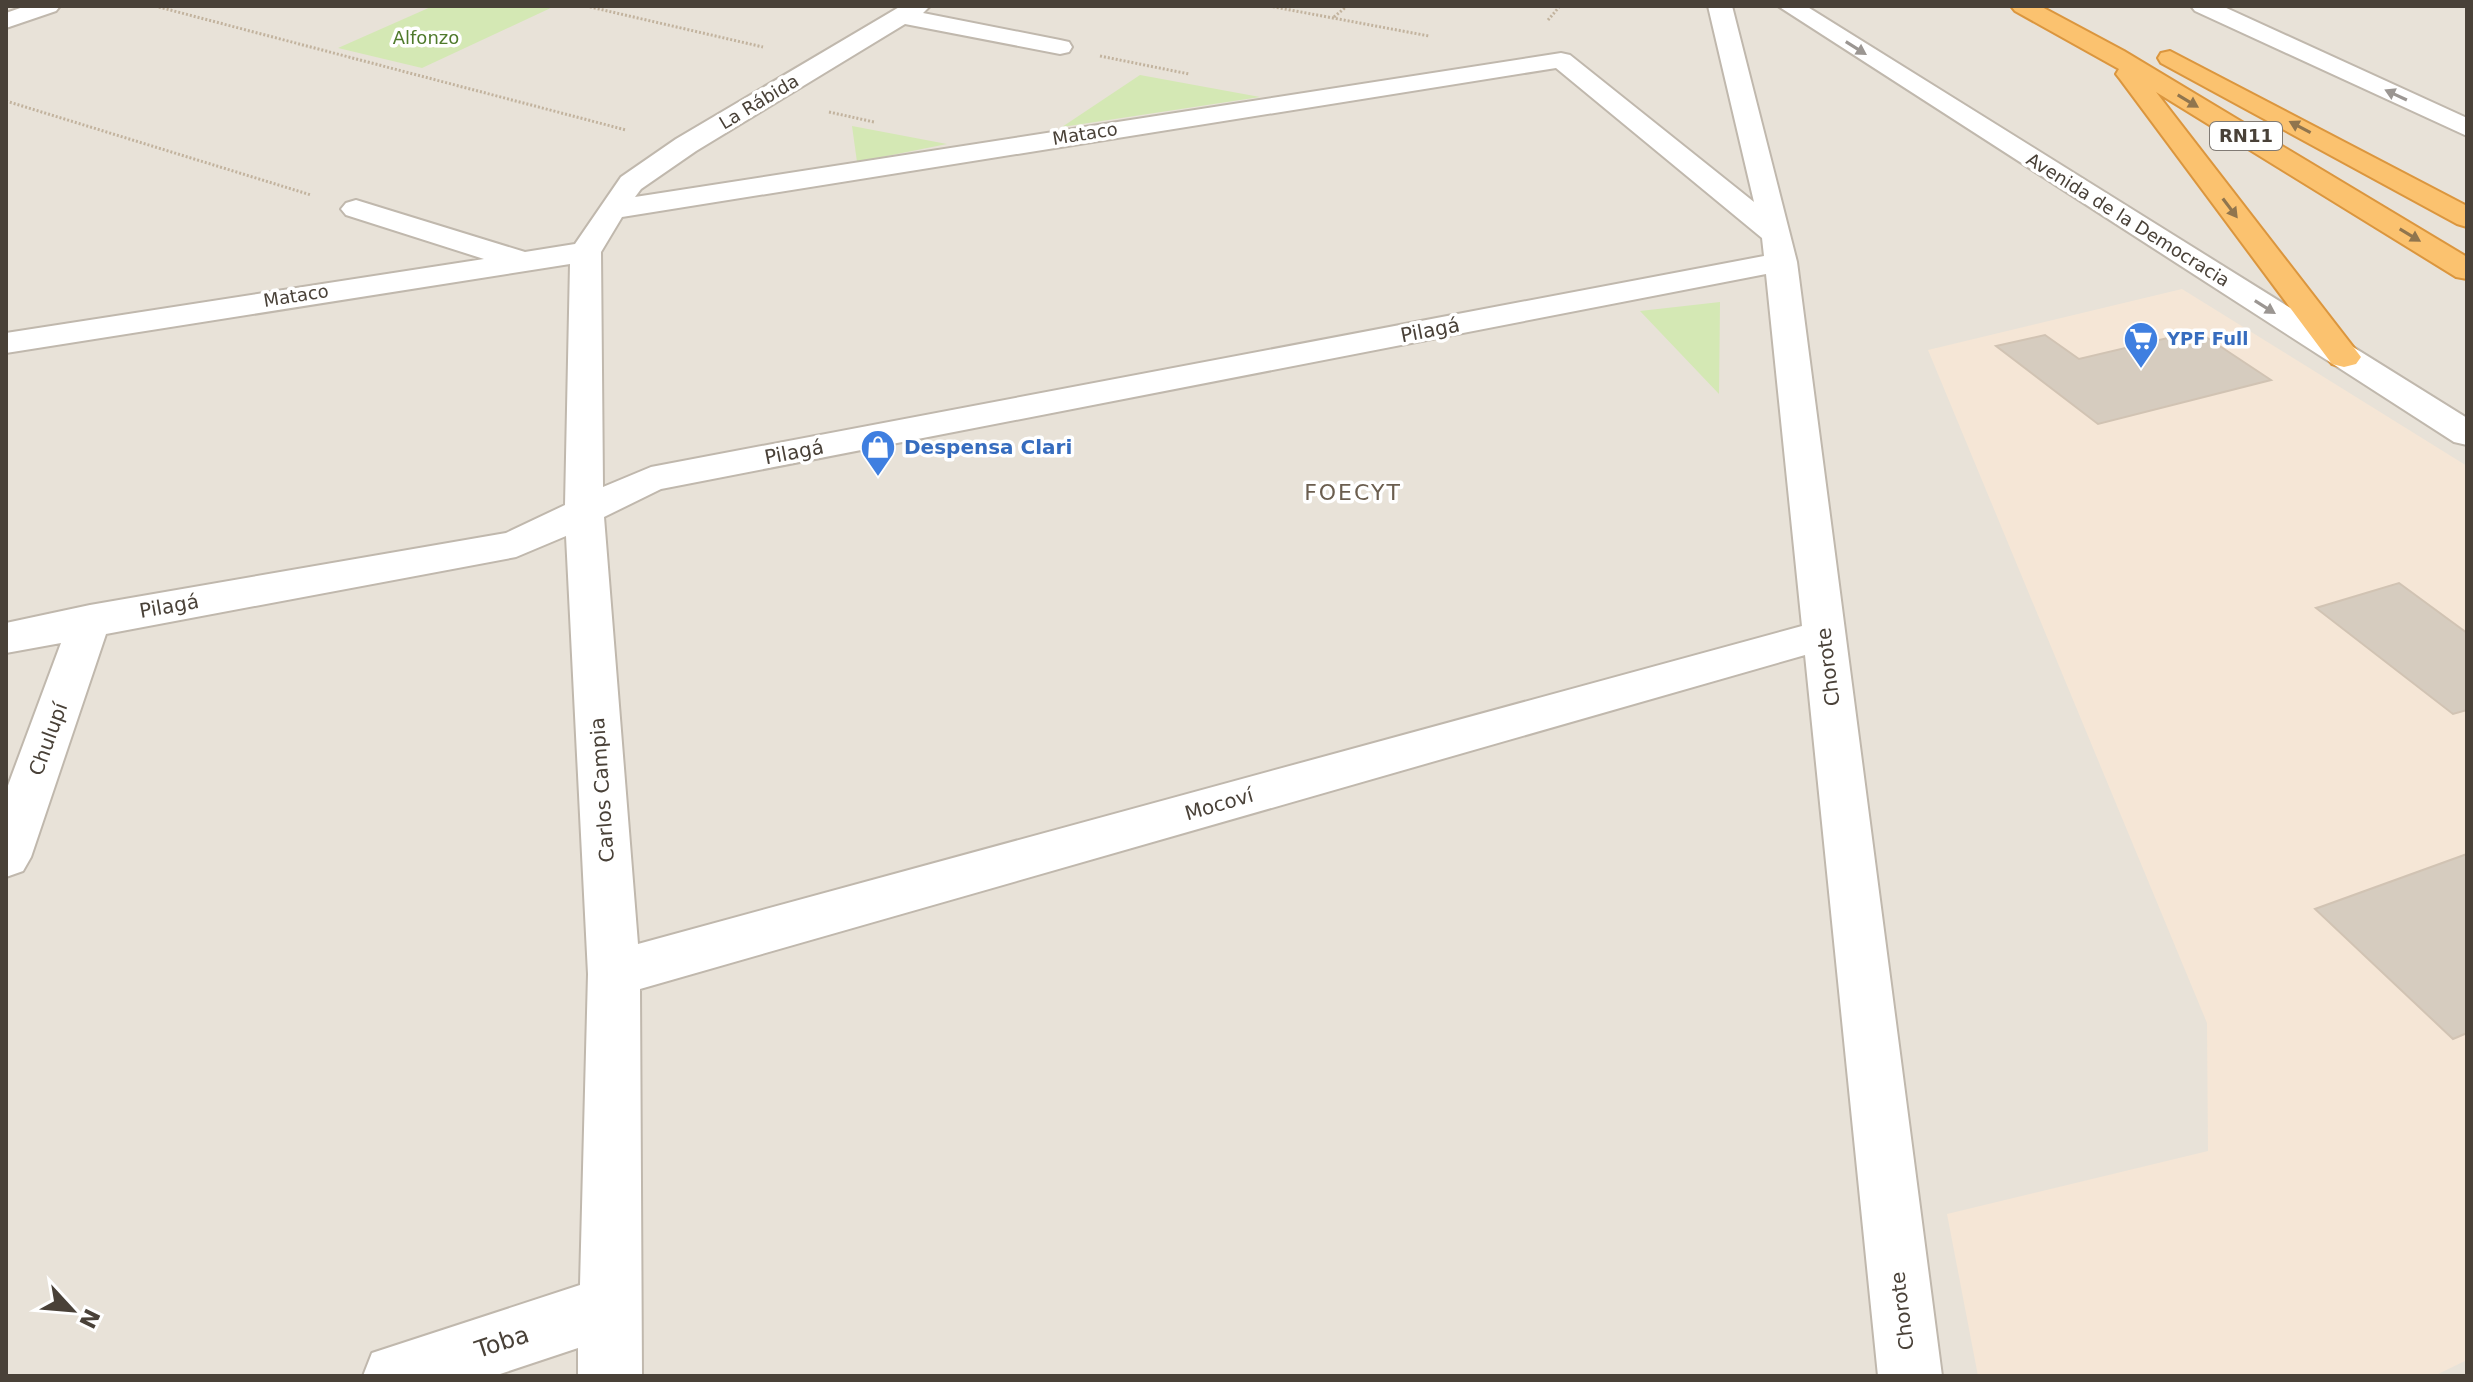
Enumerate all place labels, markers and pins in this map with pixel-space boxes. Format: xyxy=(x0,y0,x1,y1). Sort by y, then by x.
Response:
supermarket icon: YPF Full xyxy=(2122,320,2160,370)
place label: YPF Full xyxy=(2166,328,2248,349)
shop icon: Despensa Clari xyxy=(859,428,897,478)
place label: Despensa Clari xyxy=(904,435,1072,459)

